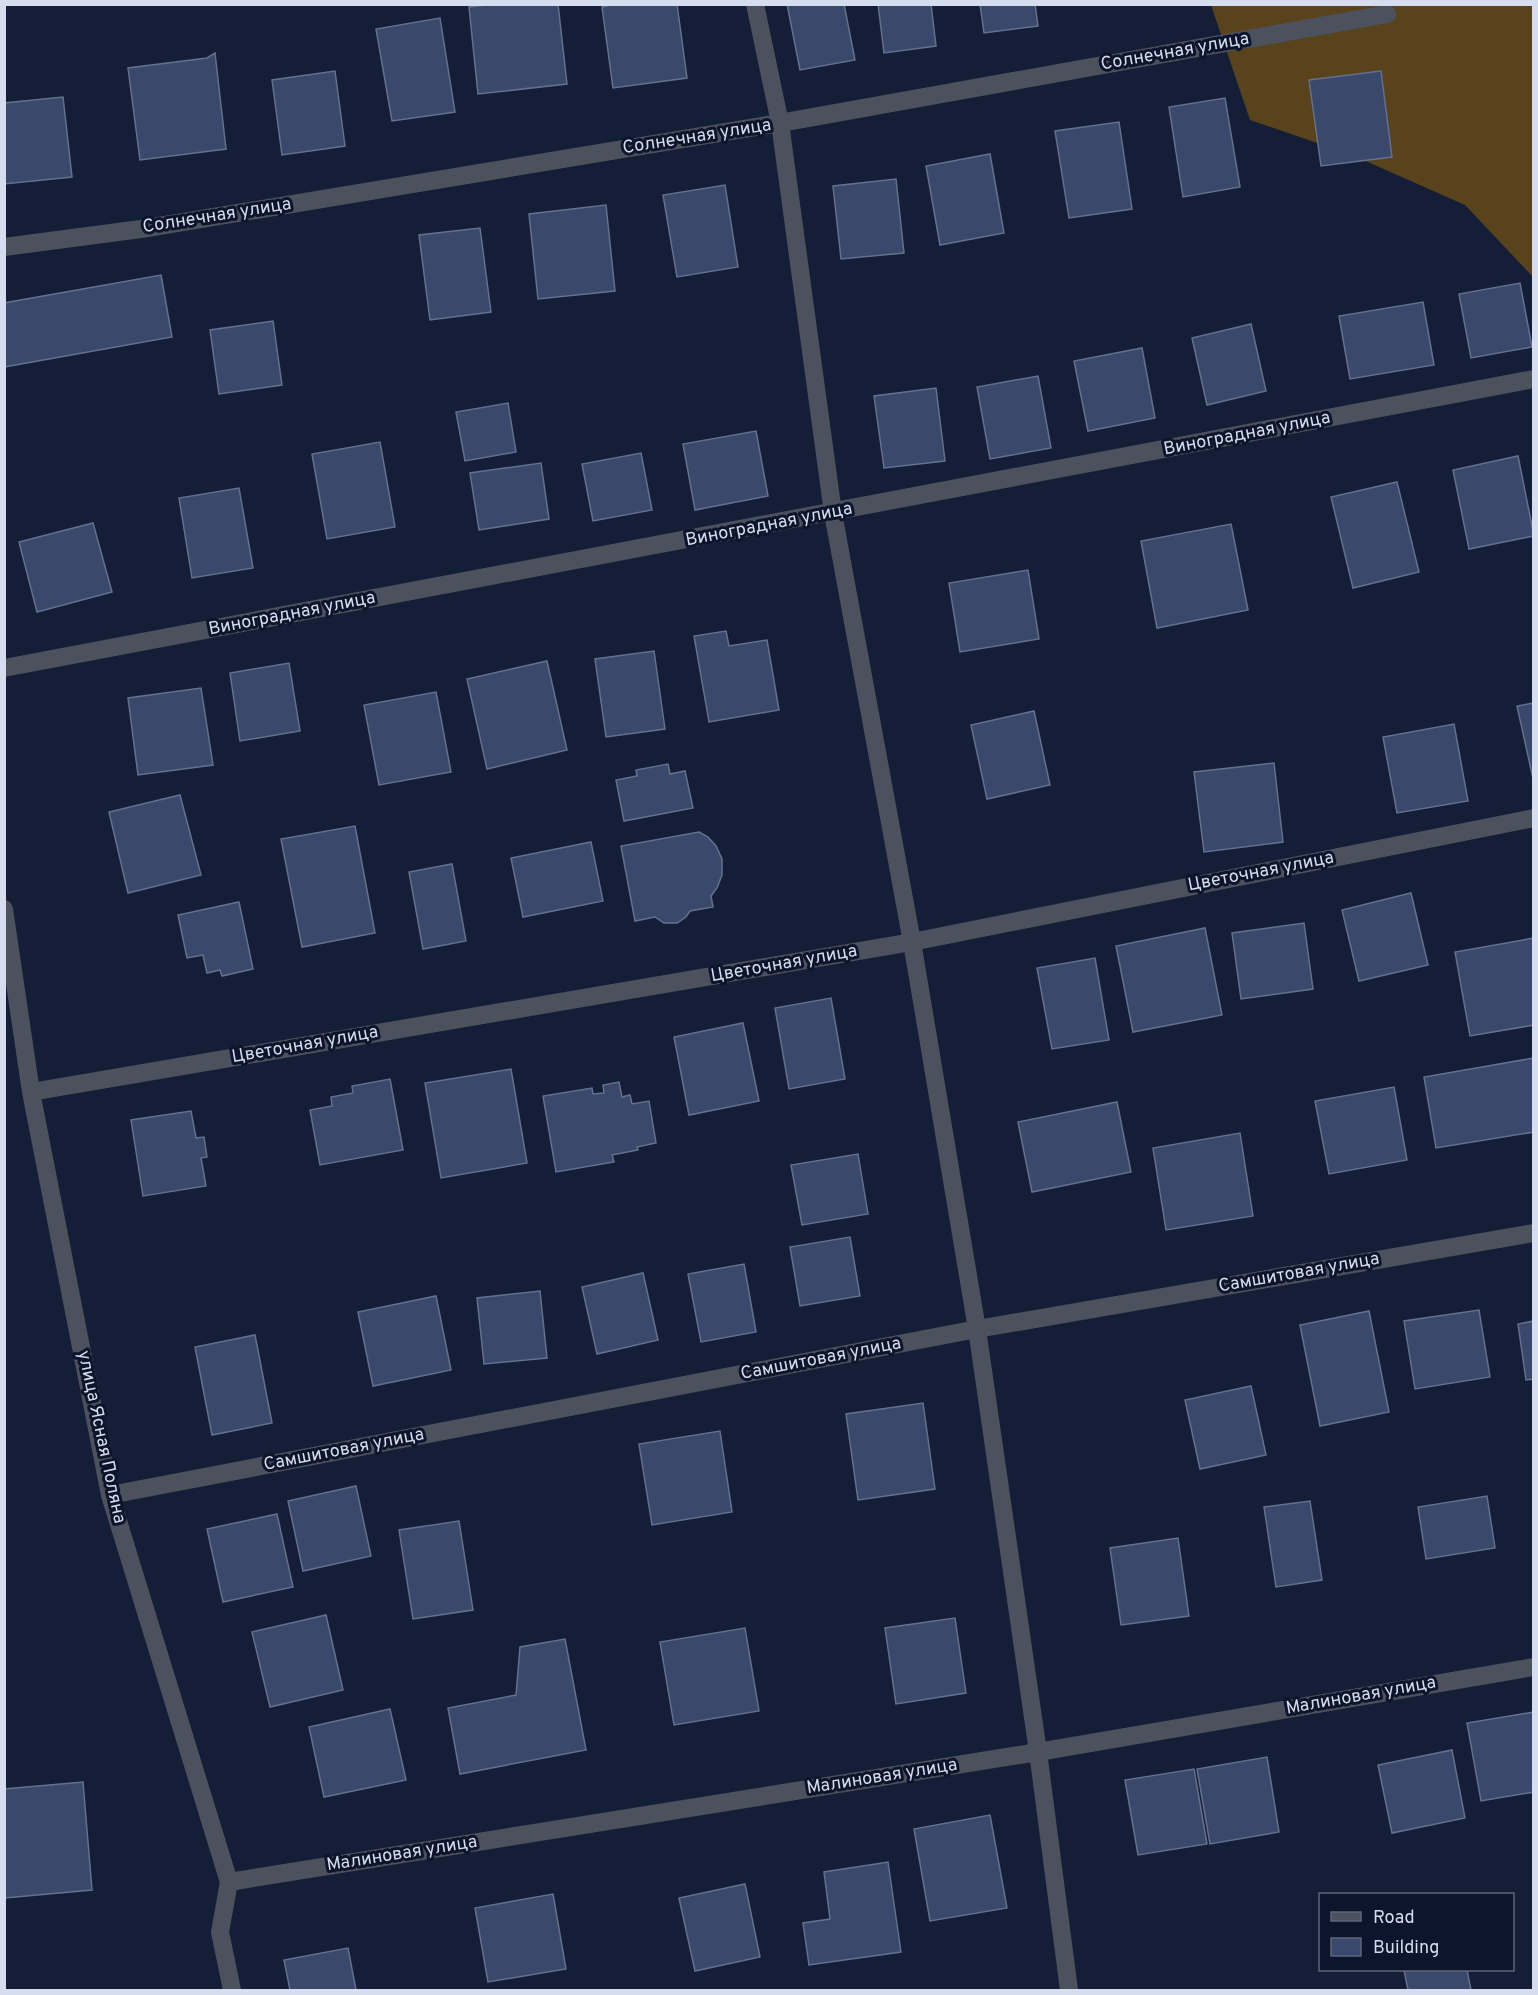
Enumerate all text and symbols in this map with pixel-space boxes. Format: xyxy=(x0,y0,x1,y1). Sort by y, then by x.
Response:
street label: Солнечная улица xyxy=(1099,28,1251,76)
street label: Солнечная улица xyxy=(621,114,773,160)
street label: Солнечная улица xyxy=(141,193,293,239)
street label: Виноградная улица xyxy=(1162,407,1332,461)
street label: Виноградная улица xyxy=(684,498,854,552)
street label: Виноградная улица xyxy=(207,587,377,641)
street label: Цветочная улица xyxy=(1186,847,1336,897)
street label: Цветочная улица xyxy=(709,940,859,988)
street label: Цветочная улица xyxy=(230,1021,380,1069)
street label: Самшитовая улица xyxy=(1217,1248,1381,1298)
street label: Самшитовая улица xyxy=(739,1332,903,1386)
street label: улица Ясная Поляна xyxy=(71,1348,131,1526)
street label: Самшитовая улица xyxy=(262,1423,426,1477)
street label: Малиновая улица xyxy=(1284,1671,1438,1721)
street label: Малиновая улица xyxy=(805,1754,959,1800)
street label: Малиновая улица xyxy=(325,1831,479,1877)
legend xyxy=(1319,1893,1514,1971)
text: Road xyxy=(1373,1907,1415,1930)
text: Building xyxy=(1373,1937,1439,1960)

